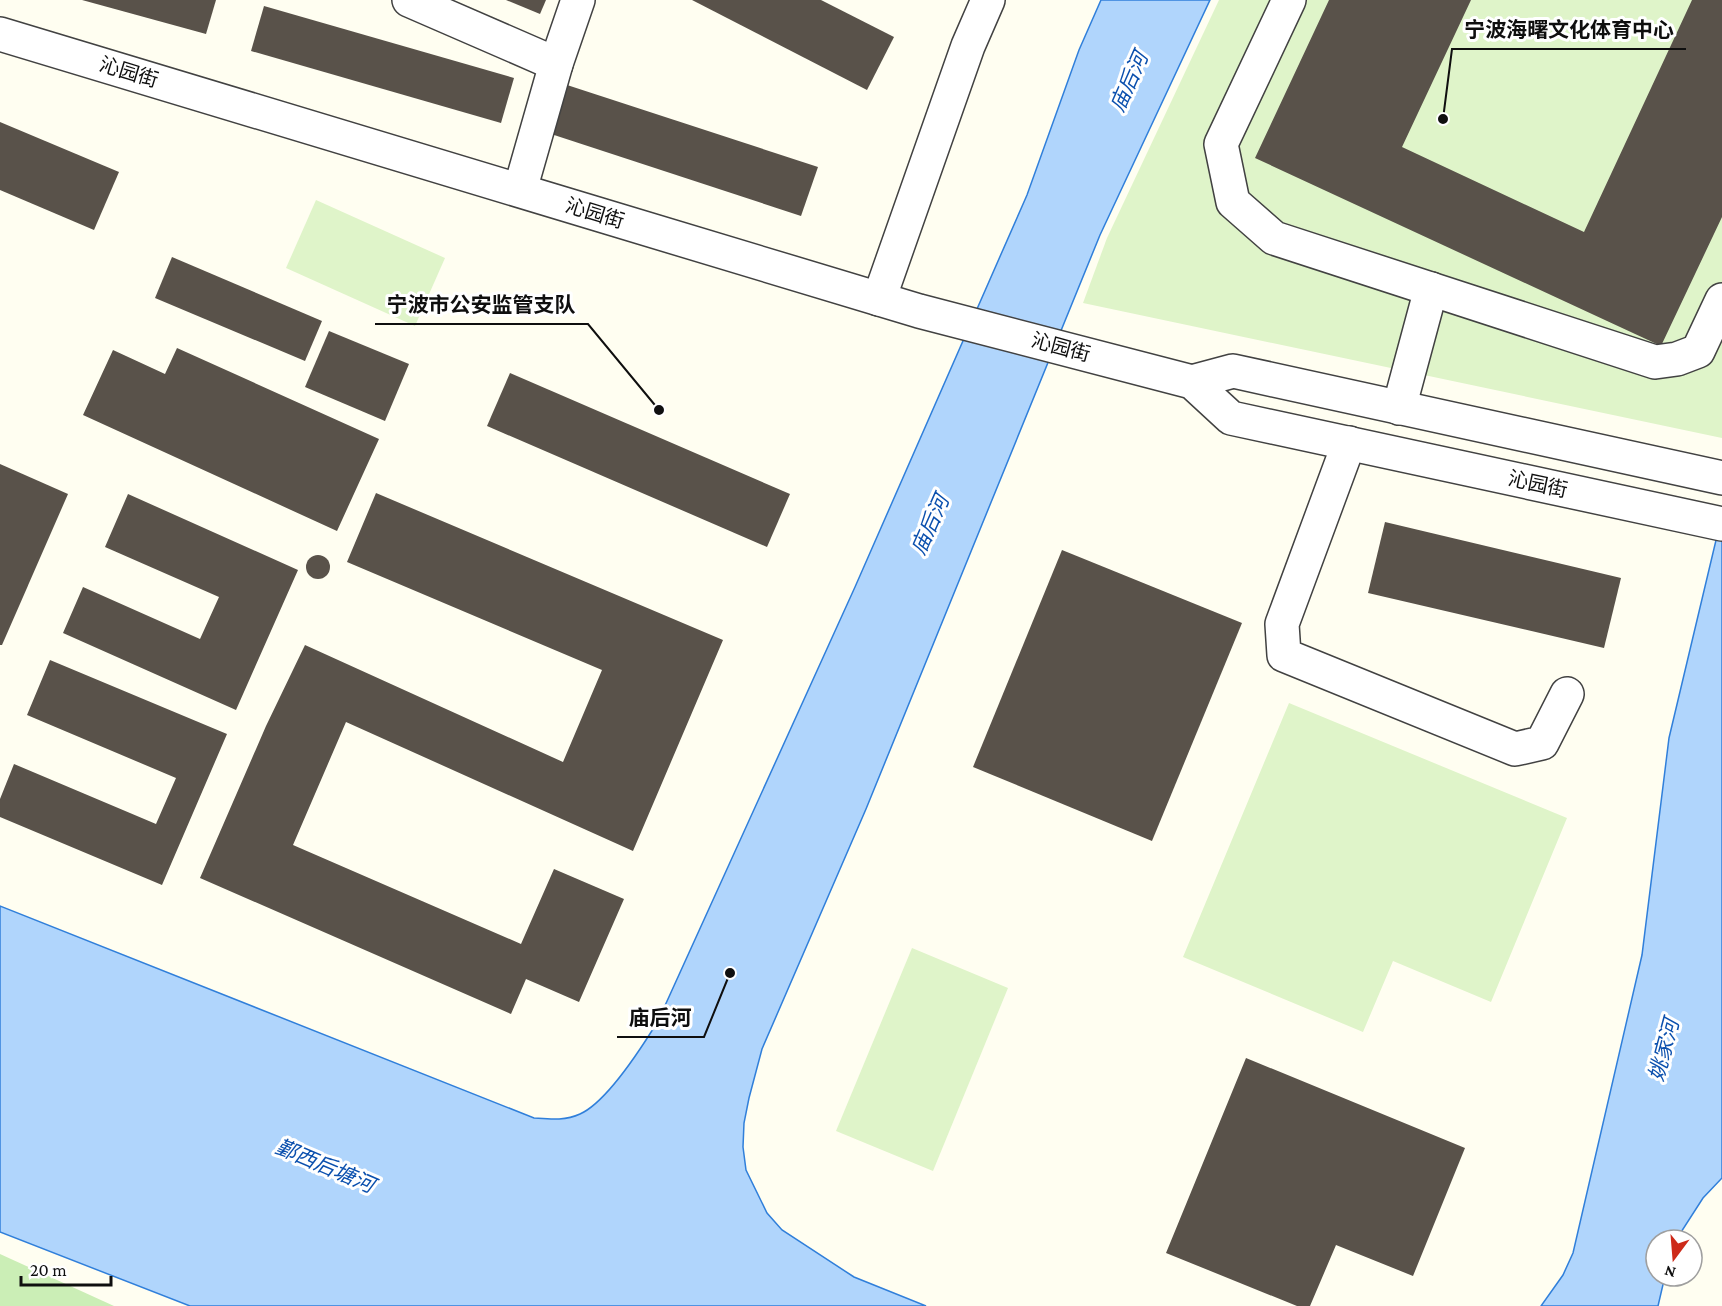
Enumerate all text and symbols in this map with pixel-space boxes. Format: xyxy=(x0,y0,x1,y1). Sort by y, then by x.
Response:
callout: 宁波海曙文化体育中心 xyxy=(1452,10,1686,49)
text: 宁波海曙文化体育中心 xyxy=(1464,18,1674,42)
water label: 庙后河 xyxy=(1105,45,1154,116)
street label: 沁园街 xyxy=(97,53,161,91)
street label: 沁园街 xyxy=(563,194,627,232)
callout: 宁波市公安监管支队 xyxy=(375,285,588,324)
text: 宁波市公安监管支队 xyxy=(387,293,576,317)
street label: 沁园街 xyxy=(1029,329,1093,365)
street label: 沁园街 xyxy=(1506,467,1570,501)
water label: 庙后河 xyxy=(906,488,955,559)
callout: 庙后河 xyxy=(617,998,704,1037)
text: 庙后河 xyxy=(629,1006,692,1030)
water label: 姚家河 xyxy=(1644,1013,1685,1084)
water label: 鄞西后塘河 xyxy=(272,1134,382,1199)
north arrow xyxy=(1644,1228,1704,1288)
scale bar xyxy=(21,1249,111,1287)
text: 20 m xyxy=(30,1260,67,1280)
text: N xyxy=(1662,1262,1678,1282)

